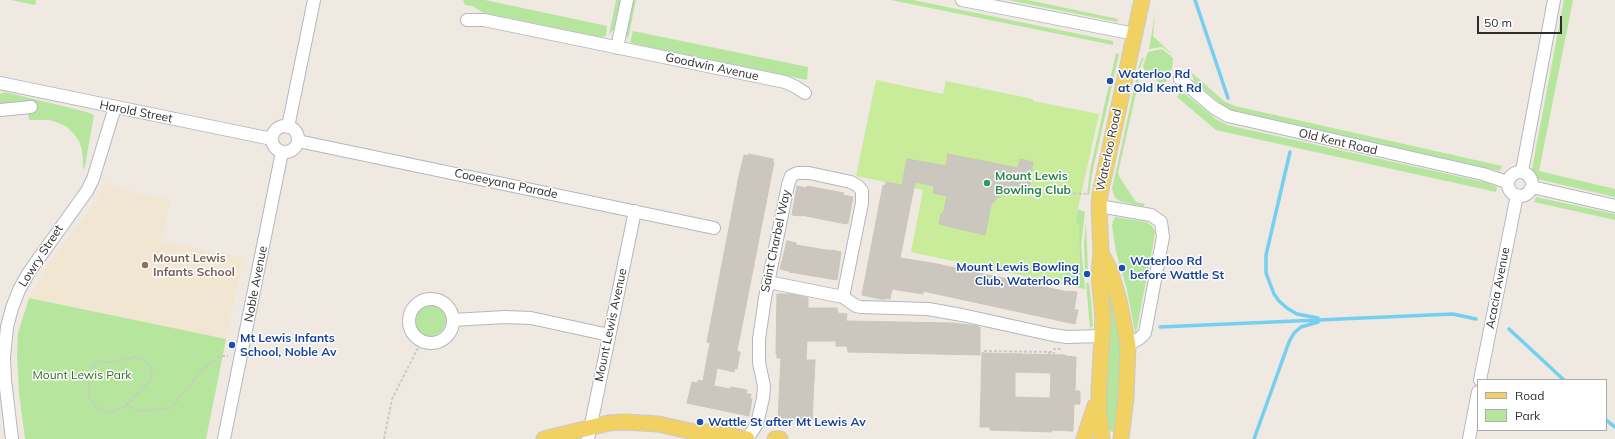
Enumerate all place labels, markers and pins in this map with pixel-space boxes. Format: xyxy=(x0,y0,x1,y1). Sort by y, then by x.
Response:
place label: Waterloo Rd at Old Kent Rd xyxy=(1118,67,1202,95)
marker: Waterloo Rd at Old Kent Rd xyxy=(1105,76,1115,86)
place label: Mount Lewis Bowling Club xyxy=(995,169,1071,197)
marker: Mount Lewis Bowling Club xyxy=(982,178,992,188)
place label: Mount Lewis Infants School xyxy=(153,251,235,279)
place label: Waterloo Rd before Wattle St xyxy=(1130,254,1224,282)
marker: Mount Lewis Infants School xyxy=(140,260,150,270)
place label: Mount Lewis Bowling Club, Waterloo Rd xyxy=(956,260,1079,288)
marker: Waterloo Rd before Wattle St xyxy=(1117,263,1127,273)
marker: Mount Lewis Bowling Club, Waterloo Rd xyxy=(1082,269,1092,279)
place label: Mt Lewis Infants School, Noble Av xyxy=(240,331,336,359)
marker: Mt Lewis Infants School, Noble Av xyxy=(227,340,237,350)
place label: Wattle St after Mt Lewis Av xyxy=(708,415,866,429)
marker: Wattle St after Mt Lewis Av xyxy=(695,417,705,427)

